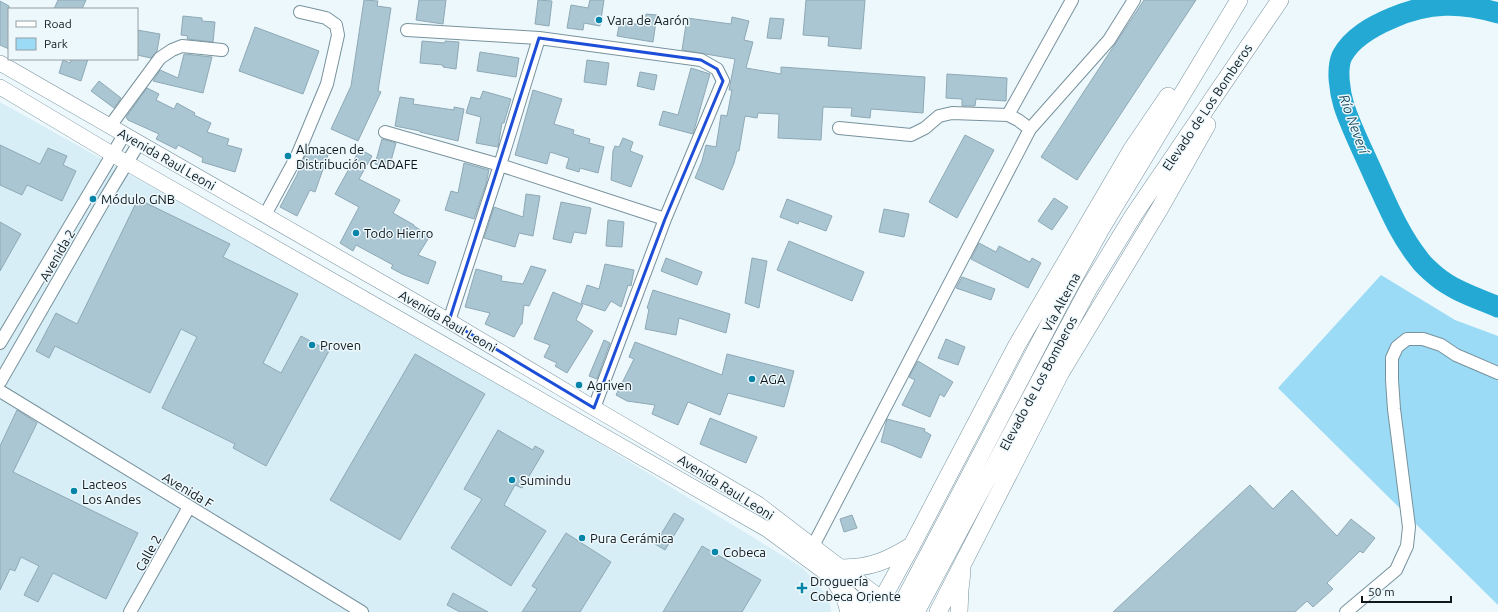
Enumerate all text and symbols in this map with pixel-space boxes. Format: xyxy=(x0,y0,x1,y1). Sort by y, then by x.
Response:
legend xyxy=(8,8,138,60)
place label: Vara de Aarón xyxy=(607,13,689,27)
marker: Vara de Aarón xyxy=(594,15,604,25)
text: Road xyxy=(44,17,72,30)
text: Park xyxy=(44,37,68,50)
street label: Elevado de Los Bomberos xyxy=(1159,41,1255,173)
water label: Río Neverí xyxy=(1336,92,1373,157)
street label: Avenida Raul Leoni xyxy=(116,125,218,193)
place label: Almacen de Distribución CADAFE xyxy=(296,142,418,171)
marker: Almacen de Distribución CADAFE xyxy=(283,151,293,161)
place label: Módulo GNB xyxy=(101,192,175,206)
marker: Módulo GNB xyxy=(88,194,98,204)
place label: Todo Hierro xyxy=(364,226,433,240)
street label: Avenida 2 xyxy=(37,227,77,283)
marker: Todo Hierro xyxy=(351,228,361,238)
street label: Vía Alterna xyxy=(1040,270,1082,334)
street label: Avenida Raul Leoni xyxy=(397,287,499,355)
street label: Elevado de Los Bomberos xyxy=(997,313,1079,452)
place label: Proven xyxy=(320,338,361,352)
marker: Proven xyxy=(307,340,317,350)
place label: AGA xyxy=(760,372,786,386)
marker: AGA xyxy=(747,374,757,384)
place label: Agriven xyxy=(587,378,632,392)
marker: Agriven xyxy=(574,380,584,390)
street label: Avenida Raul Leoni xyxy=(676,452,776,522)
street label: Avenida F xyxy=(160,469,216,511)
place label: Sumindu xyxy=(520,473,571,487)
marker: Sumindu xyxy=(507,475,517,485)
place label: Lacteos Los Andes xyxy=(82,477,141,506)
marker: Lacteos Los Andes xyxy=(69,486,79,496)
place label: Pura Cerámica xyxy=(590,531,674,545)
street label: Calle 2 xyxy=(132,533,164,573)
marker: Pura Cerámica xyxy=(577,533,587,543)
place label: Cobeca xyxy=(723,545,766,559)
marker: Cobeca xyxy=(710,547,720,557)
place label: Droguería Cobeca Oriente xyxy=(810,574,901,603)
scale bar xyxy=(1362,578,1451,604)
marker: Droguería Cobeca Oriente xyxy=(797,583,807,593)
text: 50 m xyxy=(1368,585,1395,598)

